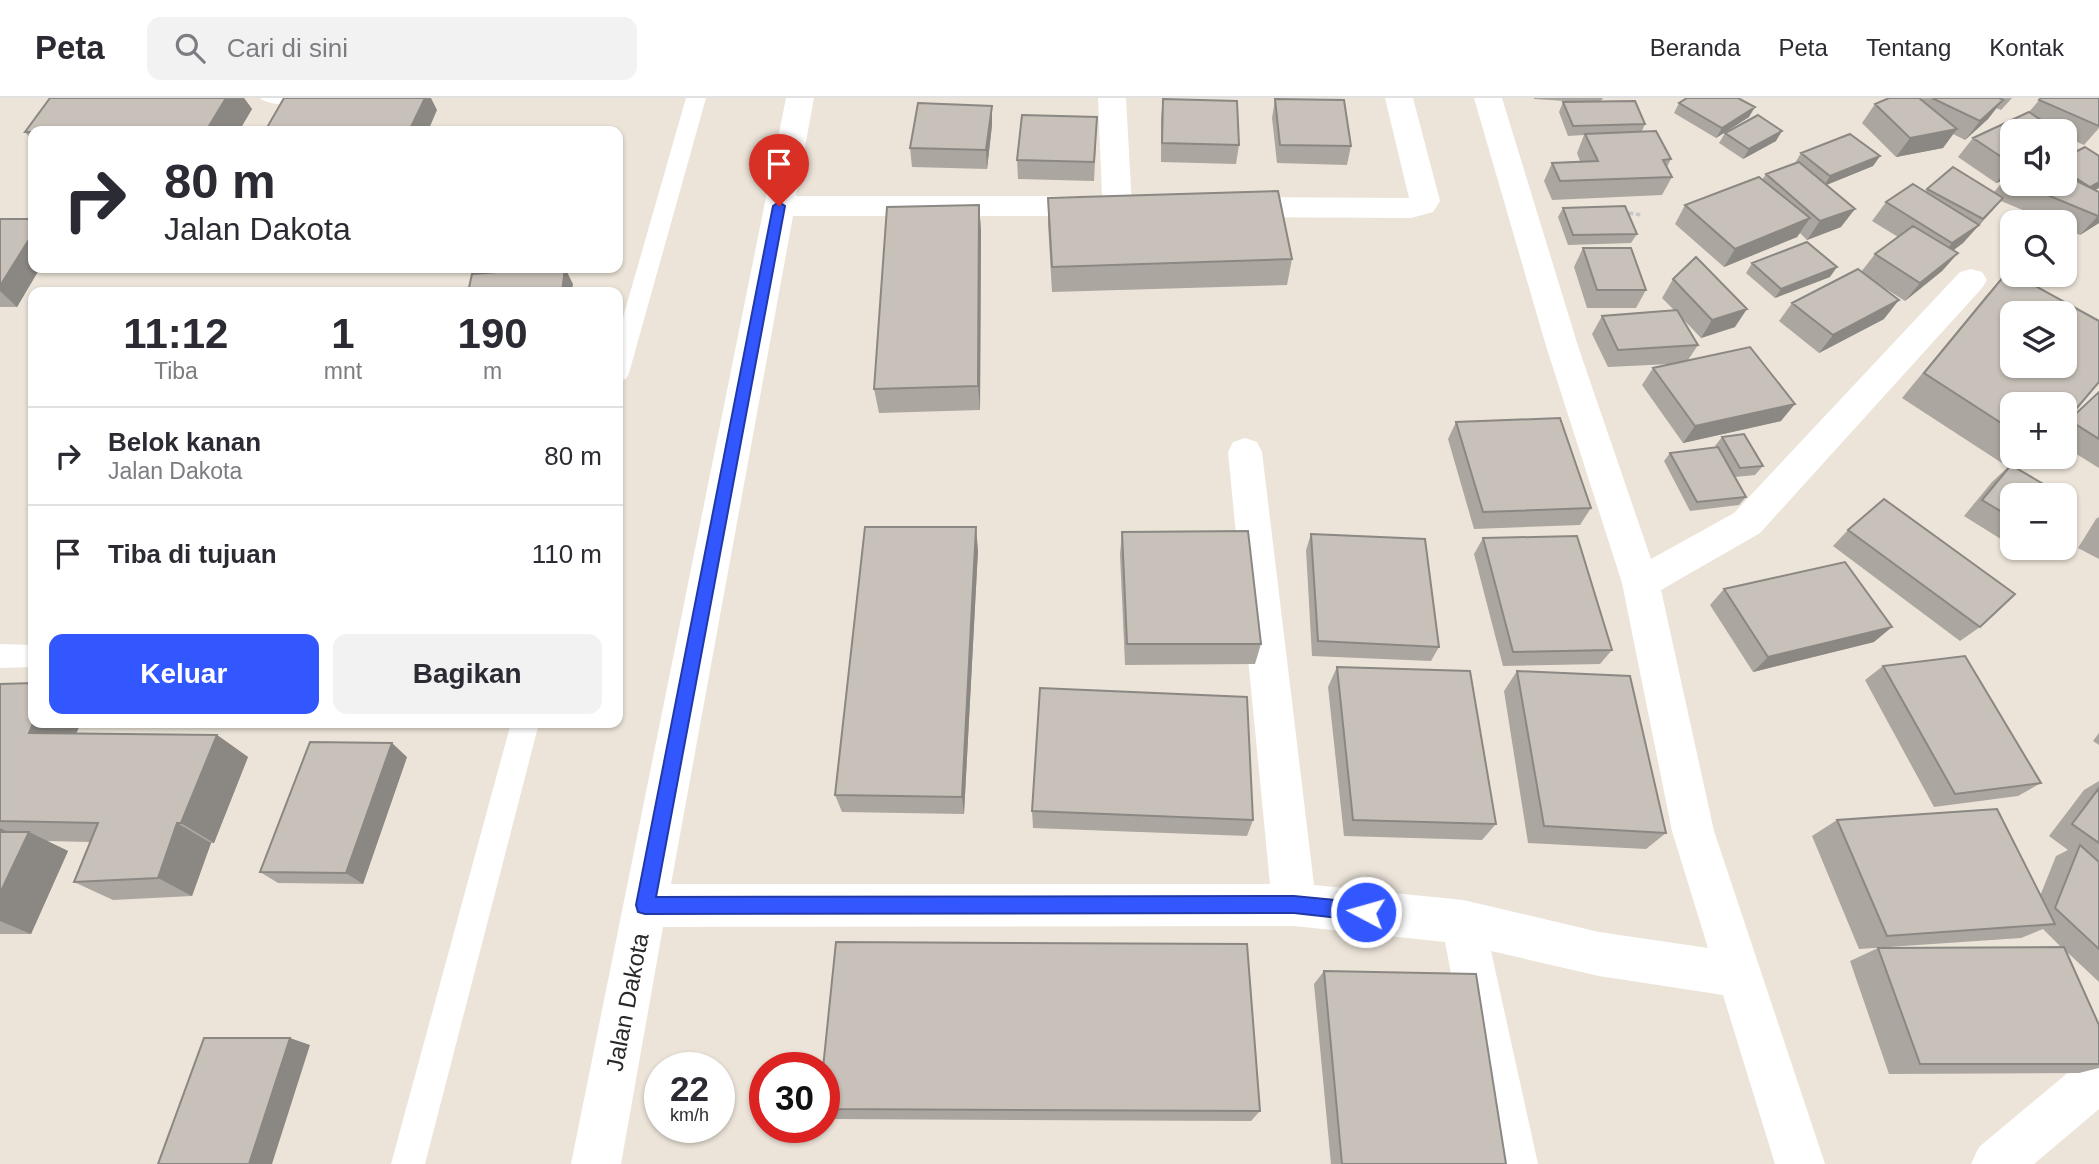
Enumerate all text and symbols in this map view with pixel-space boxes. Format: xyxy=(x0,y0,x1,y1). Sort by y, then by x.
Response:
search box xyxy=(147,17,637,80)
text: Peta xyxy=(35,29,105,66)
icon: search xyxy=(171,29,209,67)
text: Cari di sini xyxy=(227,33,348,63)
text: Beranda xyxy=(1650,34,1741,61)
text: Peta xyxy=(1779,34,1828,61)
text: Tentang xyxy=(1866,34,1951,61)
text: Kontak xyxy=(1989,34,2064,61)
map controls xyxy=(2000,119,2077,560)
button: sound xyxy=(2000,119,2077,196)
pin xyxy=(749,134,809,206)
icon: arrive xyxy=(760,145,798,183)
icon: right xyxy=(49,154,140,245)
text: 80 m xyxy=(164,154,276,208)
button: search xyxy=(2000,210,2077,287)
text: Jalan Dakota xyxy=(164,211,351,247)
button: layers xyxy=(2000,301,2077,378)
text: 11:12 xyxy=(123,310,228,357)
text: 1 xyxy=(331,310,355,357)
text: 190 xyxy=(458,310,528,357)
text: Tiba xyxy=(154,358,198,384)
text: mnt xyxy=(324,358,362,384)
text: m xyxy=(483,358,502,384)
button: + xyxy=(2000,392,2077,469)
text: Belok kanan xyxy=(108,427,261,457)
icon: right xyxy=(49,437,87,475)
text: 80 m xyxy=(544,441,602,471)
text: Jalan Dakota xyxy=(108,458,242,484)
button: − xyxy=(2000,483,2077,560)
icon: arrive xyxy=(49,535,87,573)
text: Tiba di tujuan xyxy=(108,539,277,569)
text: 110 m xyxy=(532,539,602,569)
button: Keluar xyxy=(49,634,319,714)
button: Bagikan xyxy=(333,634,602,714)
position arrow xyxy=(1329,875,1403,949)
street label: Jalan Dakota xyxy=(600,930,654,1073)
speed limit sign: 30 xyxy=(749,1052,840,1143)
text: 22 xyxy=(670,1069,709,1108)
text: km/h xyxy=(670,1105,709,1125)

